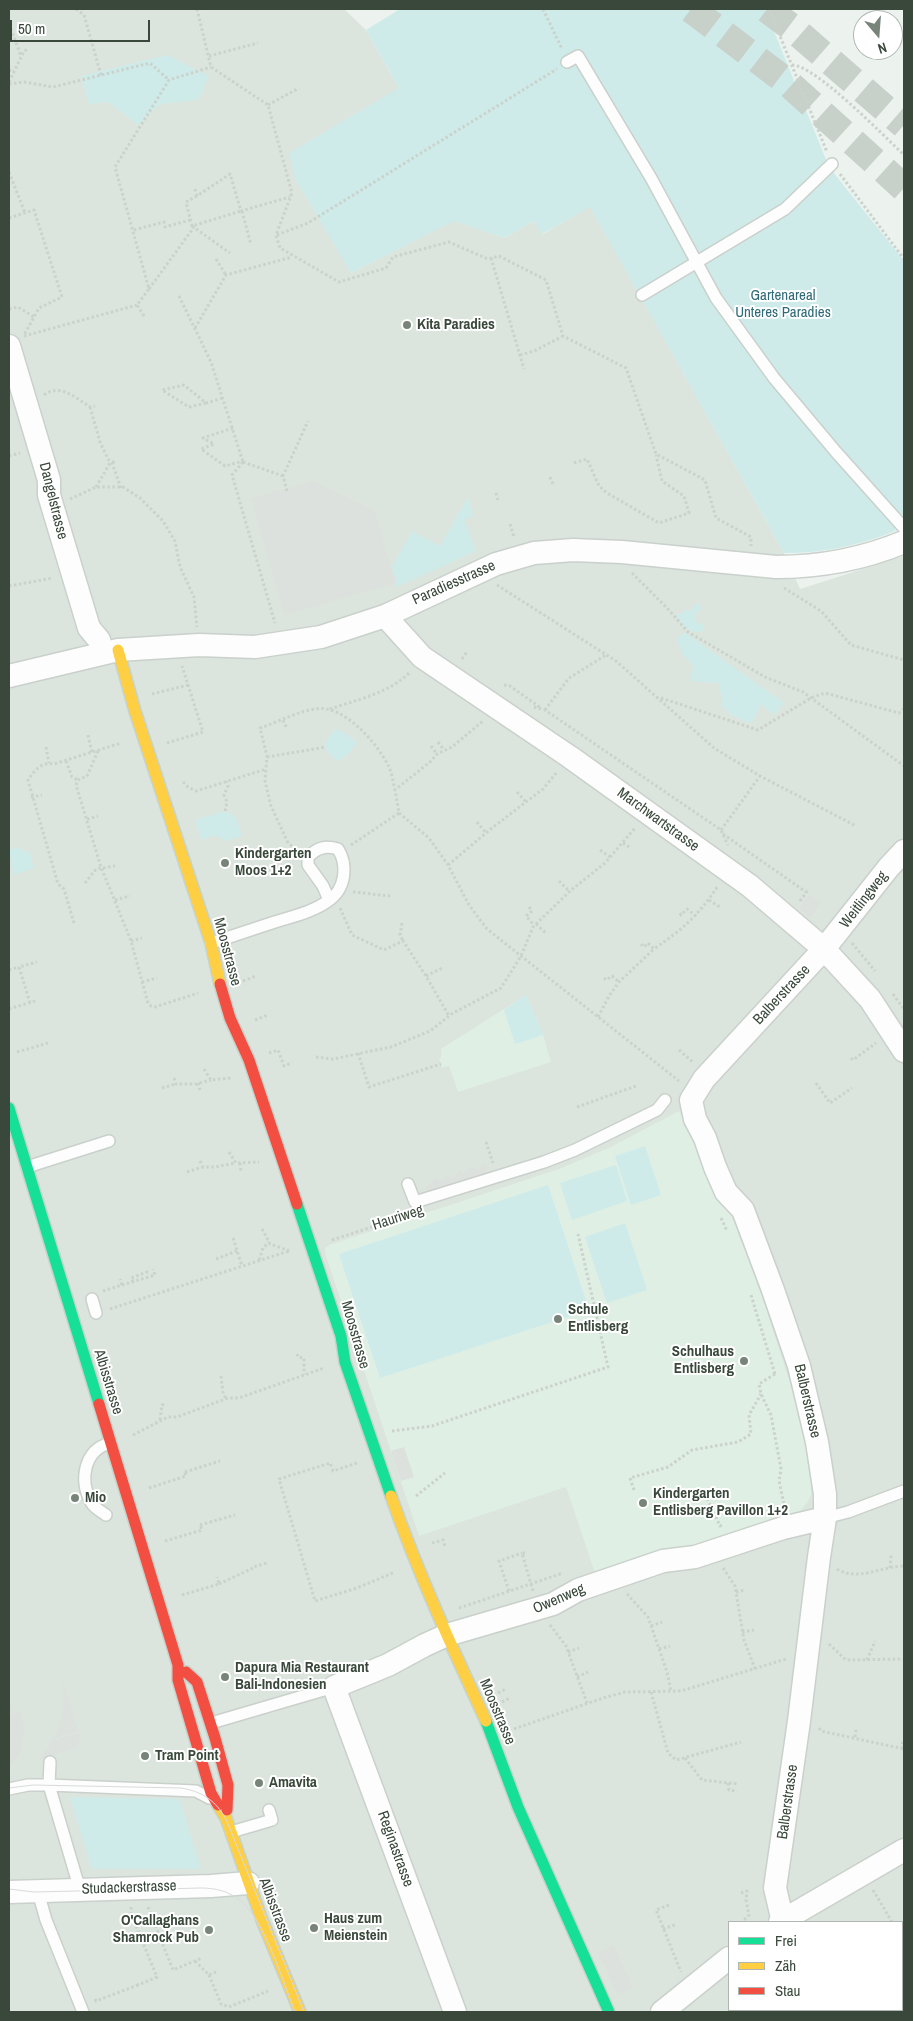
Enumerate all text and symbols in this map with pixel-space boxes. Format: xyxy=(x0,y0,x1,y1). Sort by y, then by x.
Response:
scale bar xyxy=(12,10,152,42)
north arrow xyxy=(853,10,903,60)
text: 50 m xyxy=(18,18,45,39)
text: N xyxy=(876,38,889,58)
park label: Gartenareal Unteres Paradies xyxy=(735,287,831,322)
place label: Kita Paradies xyxy=(417,316,495,334)
marker: Kita Paradies xyxy=(401,319,413,331)
street label: Dangelstrasse xyxy=(35,461,71,541)
street label: Paradiesstrasse xyxy=(410,557,498,609)
street label: Marchwartstrasse xyxy=(613,784,703,856)
place label: Kindergarten Moos 1+2 xyxy=(235,845,312,880)
marker: Kindergarten Moos 1+2 xyxy=(219,857,231,869)
street label: Weitlingweg xyxy=(836,868,892,932)
street label: Moosstrasse xyxy=(209,916,245,988)
street label: Balberstrasse xyxy=(750,961,814,1029)
street label: Hauriweg xyxy=(370,1201,426,1235)
street label: Moosstrasse xyxy=(337,1299,373,1371)
place label: Schule Entlisberg xyxy=(568,1301,628,1336)
marker: Schule Entlisberg xyxy=(552,1313,564,1325)
place label: Schulhaus Entlisberg xyxy=(672,1343,734,1378)
street label: Albisstrasse xyxy=(90,1347,126,1417)
marker: Schulhaus Entlisberg xyxy=(738,1355,750,1367)
street label: Balberstrasse xyxy=(790,1362,824,1440)
place label: Kindergarten Entlisberg Pavillon 1+2 xyxy=(653,1485,788,1520)
place label: Mio xyxy=(85,1489,106,1507)
marker: Mio xyxy=(69,1492,81,1504)
marker: Kindergarten Entlisberg Pavillon 1+2 xyxy=(637,1497,649,1509)
street label: Owenweg xyxy=(530,1580,588,1618)
place label: Dapura Mia Restaurant Bali-Indonesien xyxy=(235,1659,369,1694)
marker: Dapura Mia Restaurant Bali-Indonesien xyxy=(219,1671,231,1683)
street label: Moosstrasse xyxy=(475,1676,519,1748)
place label: Tram Point xyxy=(155,1747,219,1765)
marker: Tram Point xyxy=(139,1750,151,1762)
street label: Balberstrasse xyxy=(774,1764,802,1840)
place label: Amavita xyxy=(269,1774,317,1792)
marker: Amavita xyxy=(253,1777,265,1789)
street label: Reginastrasse xyxy=(373,1809,417,1889)
street label: Albisstrasse xyxy=(255,1876,295,1944)
street label: Studackerstrasse xyxy=(81,1877,177,1899)
place label: Haus zum Meienstein xyxy=(324,1910,388,1945)
place label: O'Callaghans Shamrock Pub xyxy=(113,1912,199,1947)
legend xyxy=(728,1921,903,2011)
marker: Haus zum Meienstein xyxy=(308,1922,320,1934)
marker: O'Callaghans Shamrock Pub xyxy=(203,1924,215,1936)
text: Frei xyxy=(775,1930,797,1951)
text: Zäh xyxy=(775,1955,796,1976)
text: Stau xyxy=(775,1980,800,2001)

